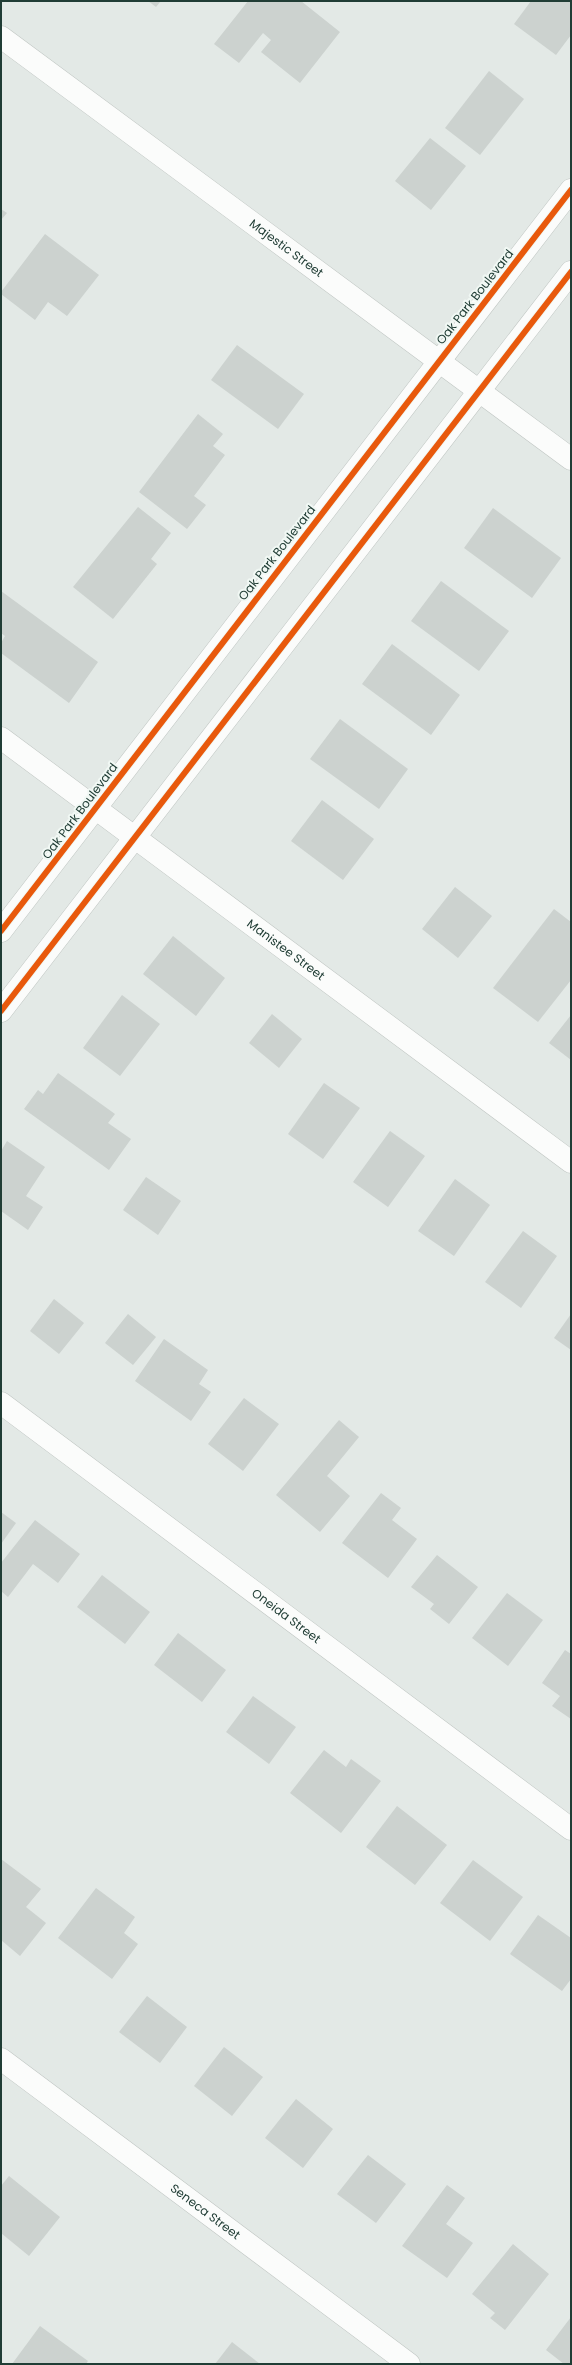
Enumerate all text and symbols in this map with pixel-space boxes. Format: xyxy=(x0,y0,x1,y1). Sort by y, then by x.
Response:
street label: Majestic Street xyxy=(246,215,327,281)
street label: Oak Park Boulevard xyxy=(432,246,517,348)
street label: Oak Park Boulevard xyxy=(234,502,319,604)
street label: Oak Park Boulevard xyxy=(38,759,121,862)
street label: Manistee Street xyxy=(244,915,329,984)
street label: Oneida Street xyxy=(248,1584,324,1647)
street label: Seneca Street xyxy=(167,2179,244,2243)

